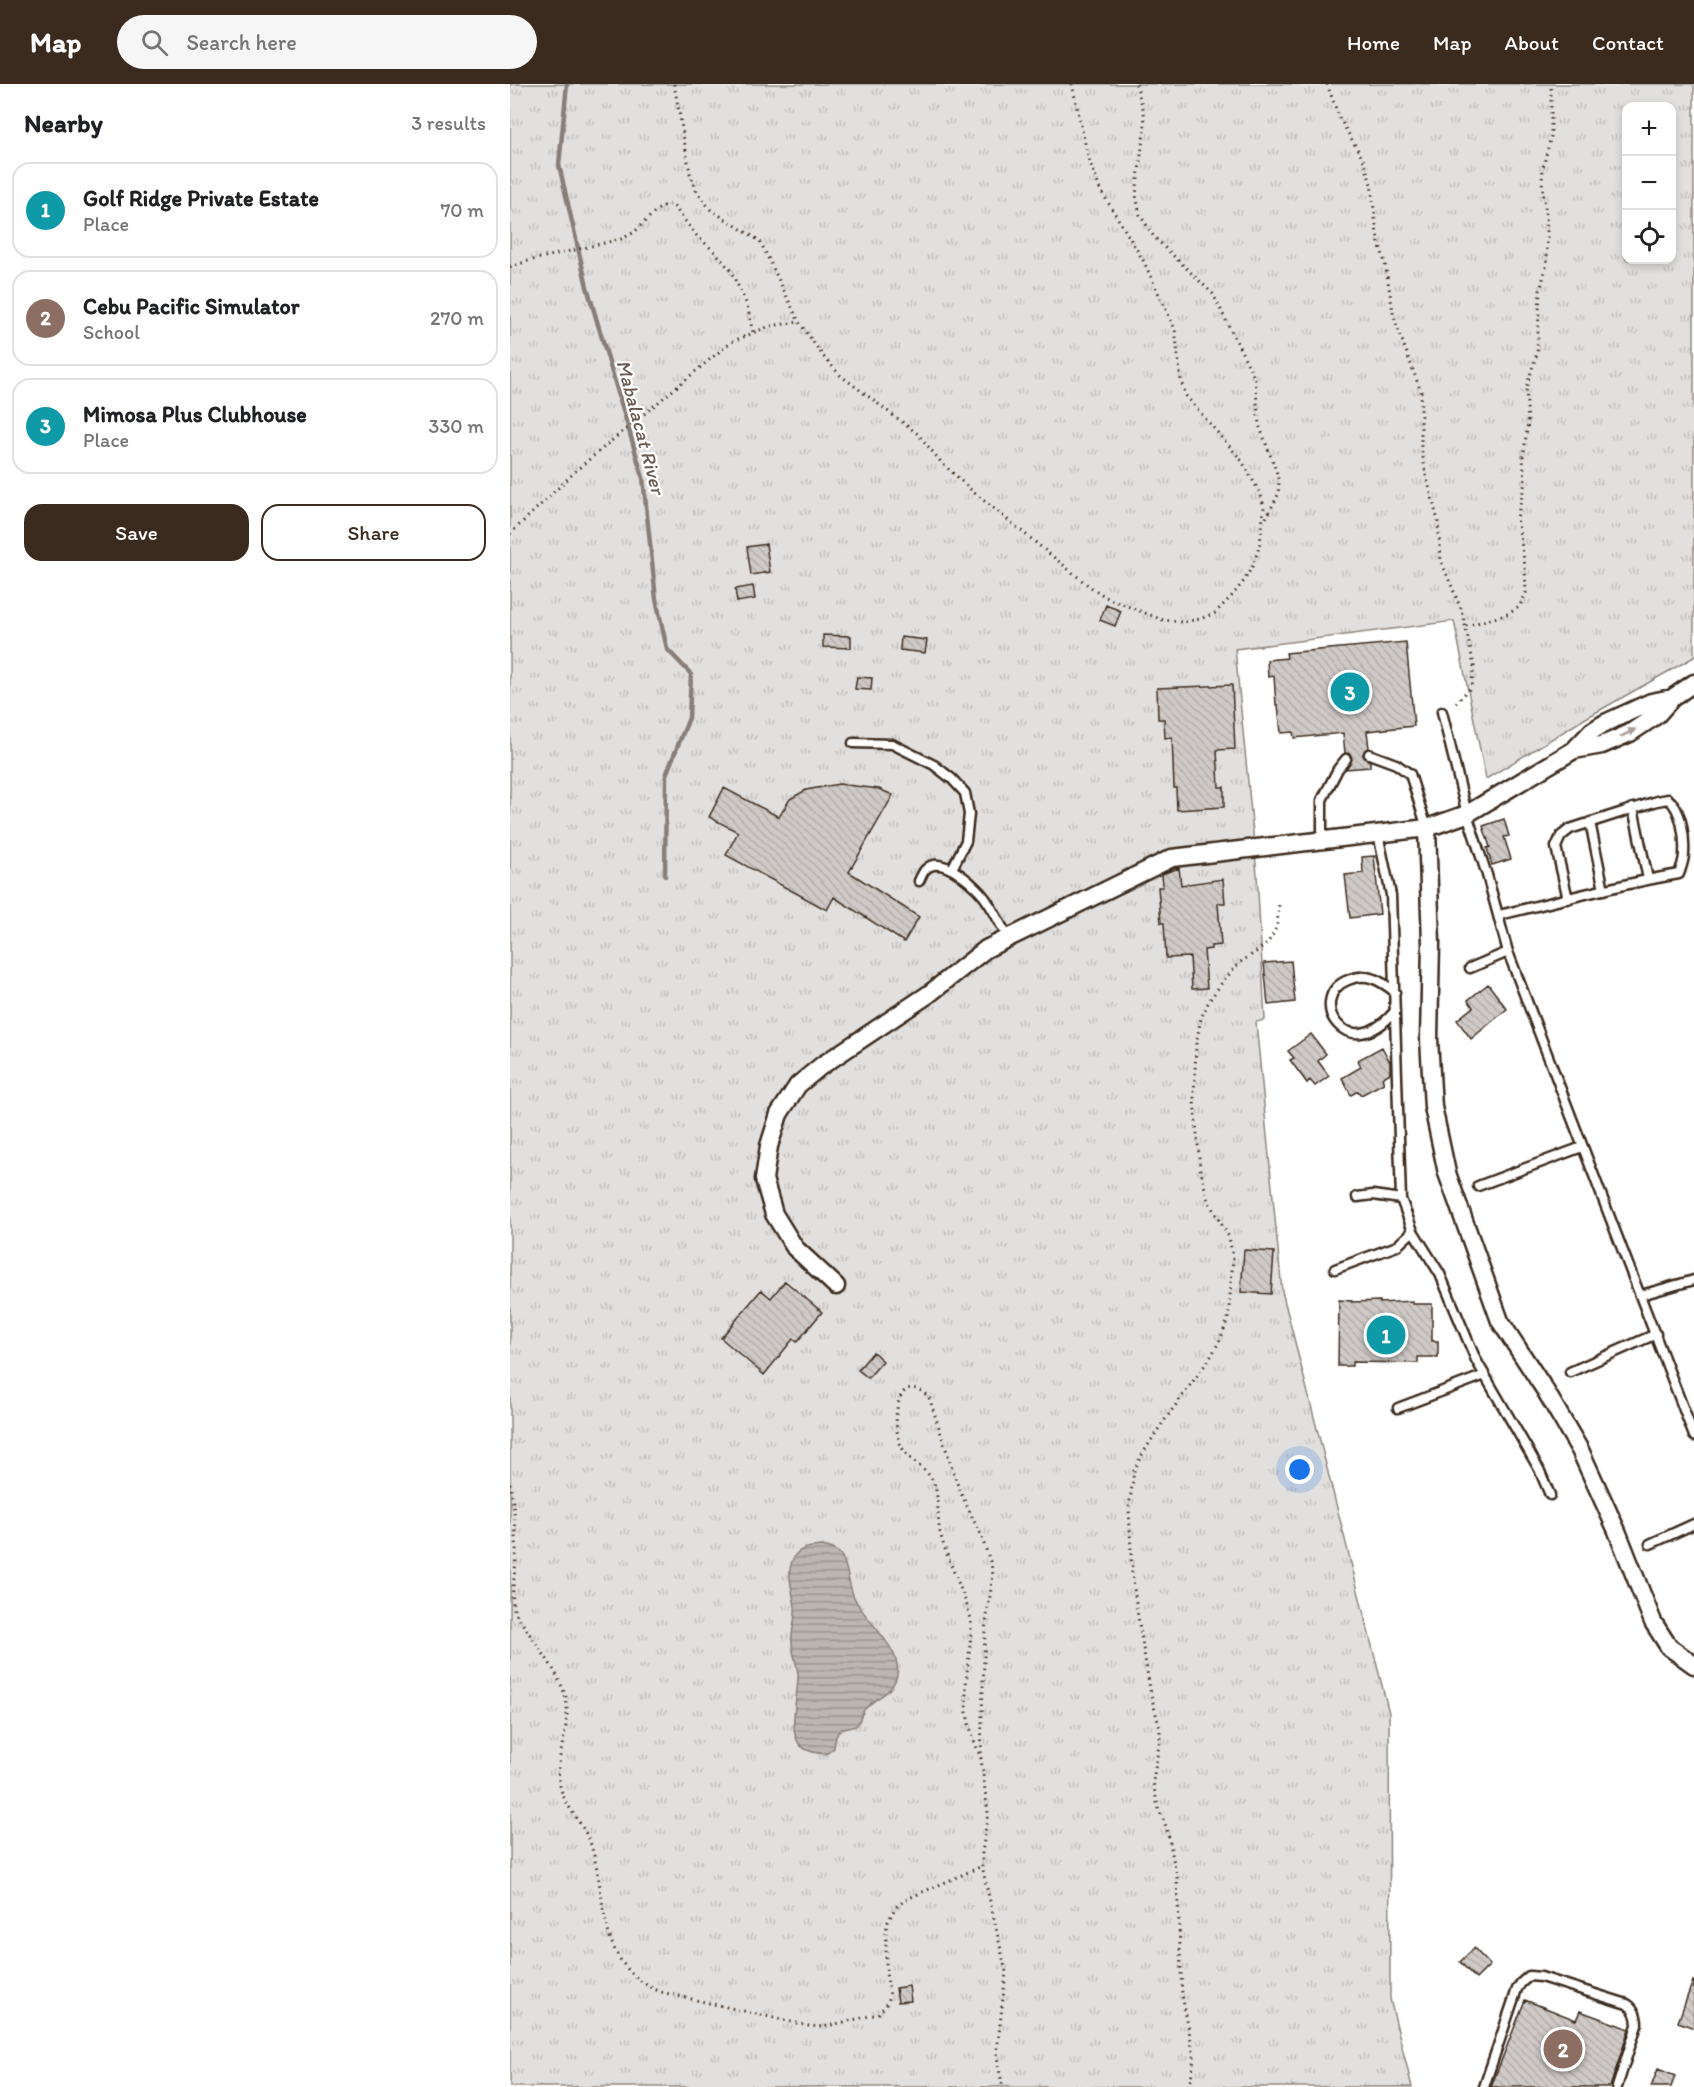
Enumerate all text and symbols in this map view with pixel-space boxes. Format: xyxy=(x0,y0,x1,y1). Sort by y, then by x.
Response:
search box xyxy=(117,15,537,69)
text: Map xyxy=(30,25,81,59)
icon: search xyxy=(138,26,171,59)
text: Search here xyxy=(186,29,297,56)
text: Home xyxy=(1347,30,1400,55)
text: Map xyxy=(1433,30,1472,55)
text: About xyxy=(1505,30,1559,55)
text: Contact xyxy=(1592,30,1664,55)
map controls xyxy=(1622,102,1676,264)
button: + xyxy=(1622,102,1676,156)
text: Nearby xyxy=(24,107,103,139)
text: 3 results xyxy=(411,111,486,135)
button: − xyxy=(1622,156,1676,210)
text: Golf Ridge Private Estate xyxy=(83,185,319,212)
text: 1 xyxy=(41,198,50,222)
text: 70 m xyxy=(440,198,484,222)
button: locate xyxy=(1622,210,1676,264)
text: Place xyxy=(83,212,129,236)
text: Cebu Pacific Simulator xyxy=(83,293,300,320)
text: 2 xyxy=(40,306,51,330)
text: 270 m xyxy=(430,306,484,330)
text: School xyxy=(83,320,140,344)
water label: Mabalacat River xyxy=(612,357,671,499)
text: Mimosa Plus Clubhouse xyxy=(83,401,307,428)
text: 3 xyxy=(40,414,51,438)
text: 330 m xyxy=(429,414,484,438)
text: Place xyxy=(83,428,129,452)
button: Save xyxy=(24,504,249,561)
button: Share xyxy=(261,504,486,561)
pin: 3 xyxy=(1330,670,1370,714)
one-way arrow xyxy=(1619,728,1636,738)
pin: 1 xyxy=(1366,1312,1406,1358)
your location xyxy=(1285,1455,1314,1484)
pin: 2 xyxy=(1544,2026,1582,2072)

